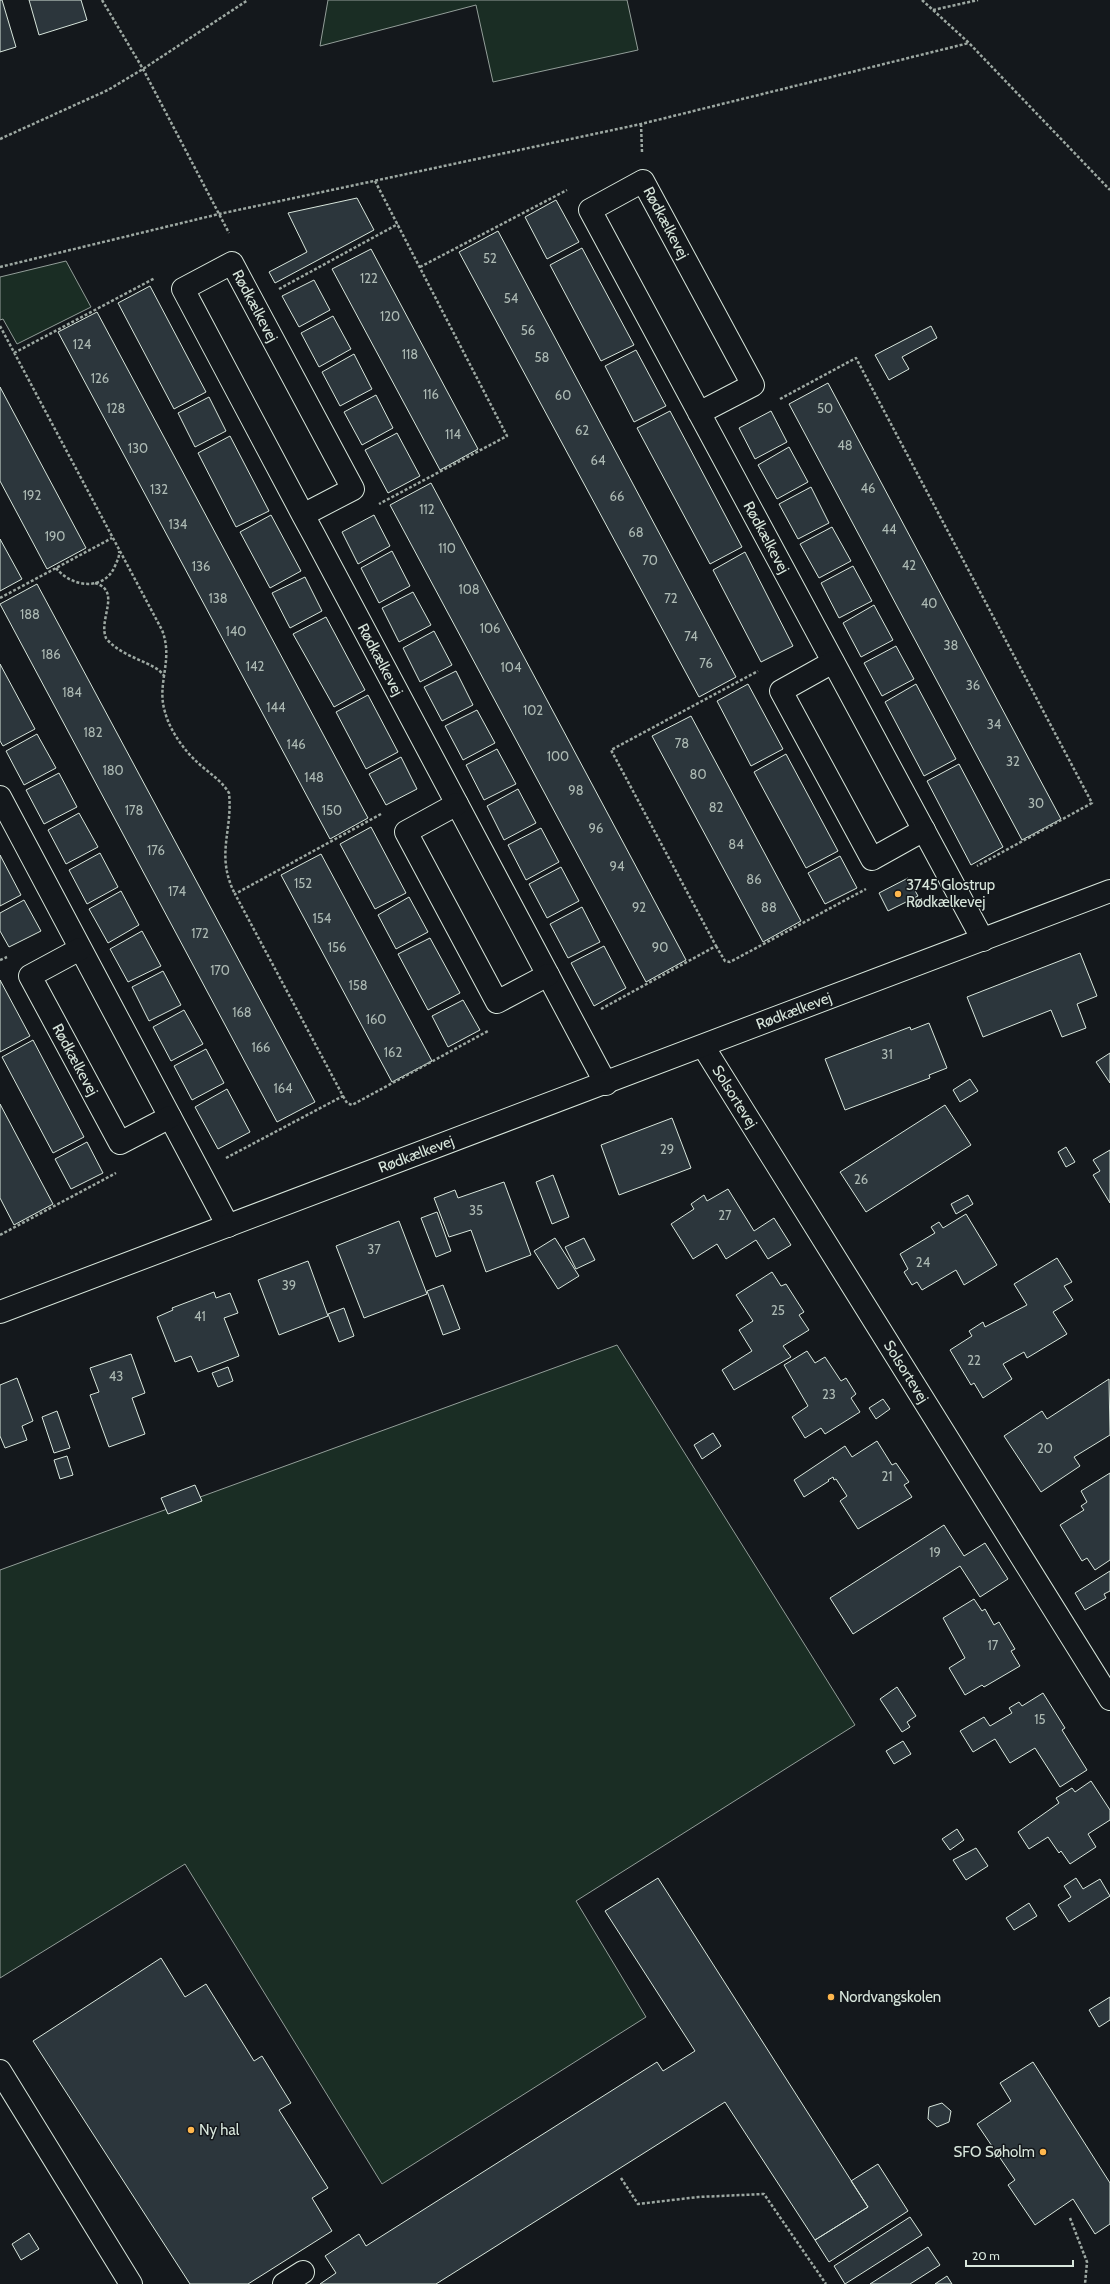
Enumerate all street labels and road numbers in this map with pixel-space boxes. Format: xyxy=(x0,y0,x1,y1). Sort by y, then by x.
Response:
street label: Rødkælkevej xyxy=(639,184,693,262)
street label: Rødkælkevej xyxy=(228,267,282,345)
street label: Rødkælkevej xyxy=(740,498,793,577)
street label: Rødkælkevej xyxy=(354,620,407,699)
street label: Rødkælkevej xyxy=(754,988,834,1033)
street label: Rødkælkevej xyxy=(48,1021,102,1099)
street label: Solsortevej xyxy=(708,1062,761,1132)
street label: Rødkælkevej xyxy=(376,1132,456,1177)
street label: Solsortevej xyxy=(880,1337,932,1407)

